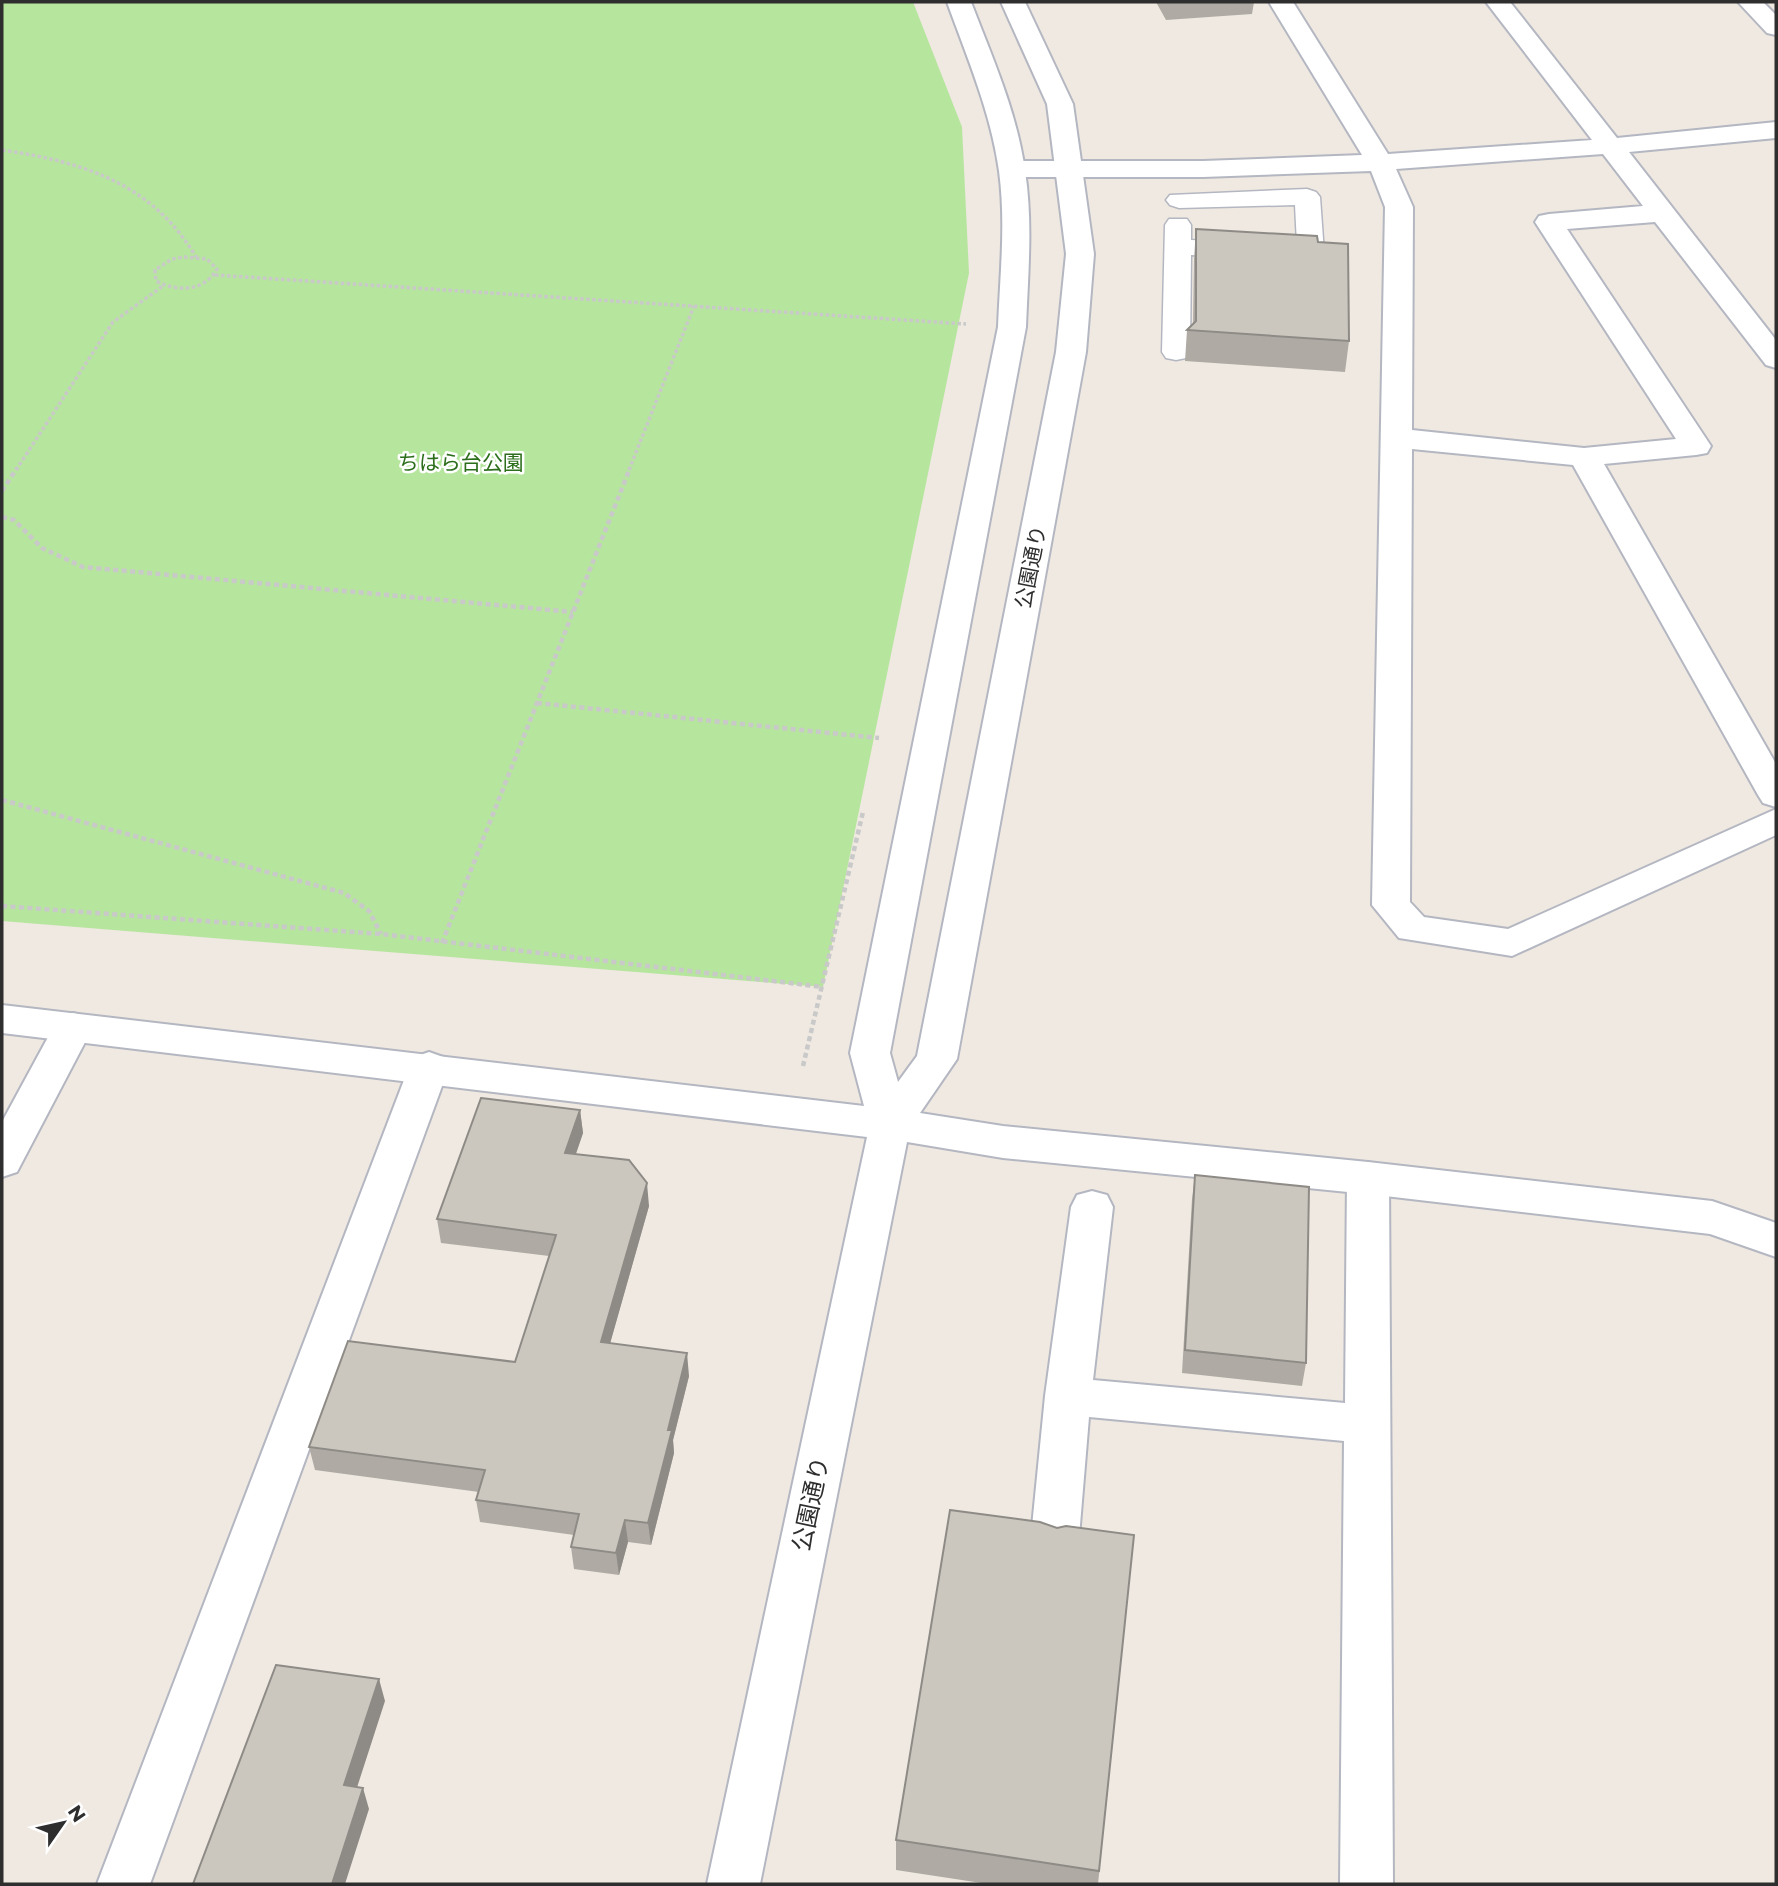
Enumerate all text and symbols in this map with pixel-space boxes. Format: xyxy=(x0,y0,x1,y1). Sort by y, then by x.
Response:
park label: ちはら台公園 xyxy=(398,450,524,475)
street label: 公園通り xyxy=(1010,523,1051,611)
street label: 公園通り xyxy=(786,1454,835,1554)
north arrow xyxy=(28,1788,98,1858)
text: N xyxy=(63,1801,91,1827)

